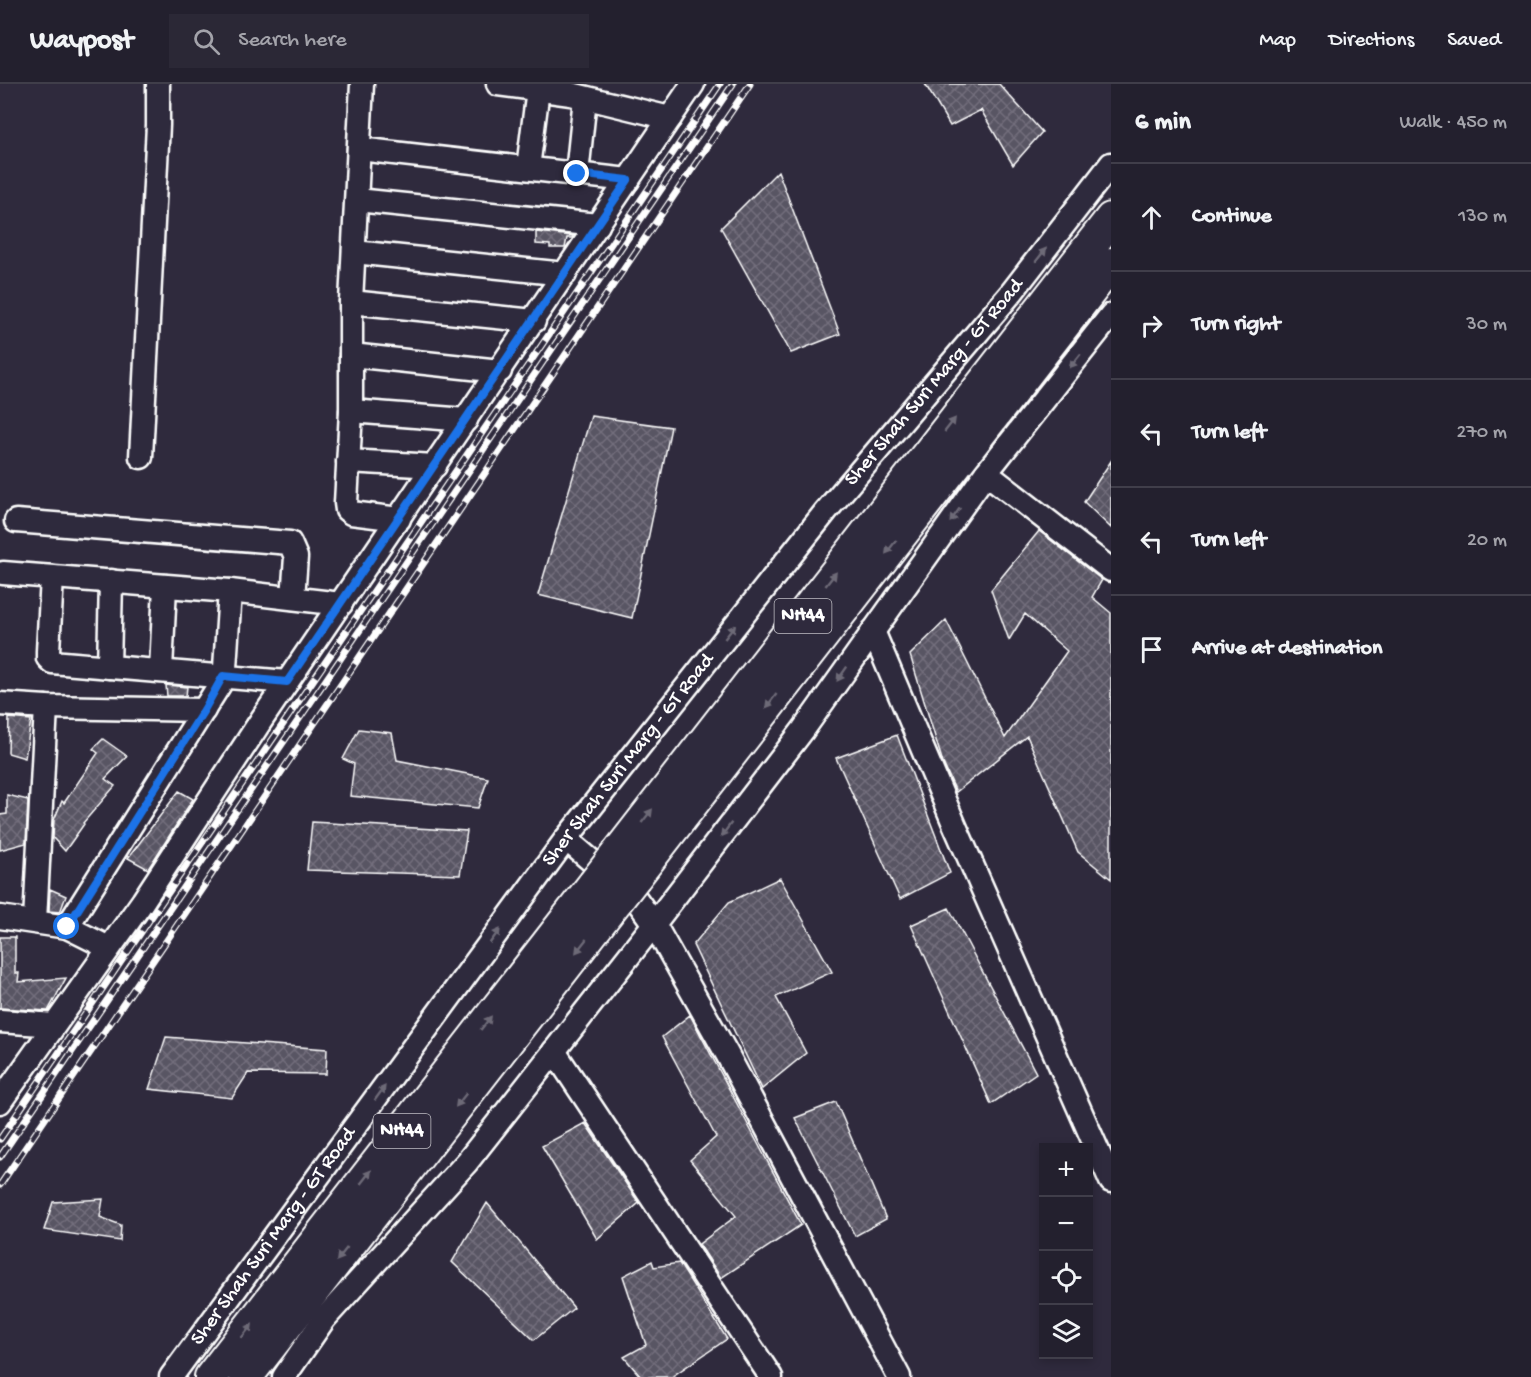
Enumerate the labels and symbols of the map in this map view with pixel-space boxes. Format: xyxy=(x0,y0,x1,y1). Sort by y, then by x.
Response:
route end xyxy=(563,160,589,186)
one-way arrow xyxy=(1035,247,1047,262)
street label: Sher Shah Suri Marg - GT Road xyxy=(840,273,1031,492)
one-way arrow xyxy=(1068,353,1081,369)
one-way arrow xyxy=(944,418,956,433)
one-way arrow xyxy=(949,507,961,523)
one-way arrow xyxy=(885,540,897,555)
one-way arrow xyxy=(824,572,836,587)
road number: NH44 xyxy=(774,599,832,633)
one-way arrow xyxy=(724,624,737,640)
street label: Sher Shah Suri Marg - GT Road xyxy=(537,648,721,872)
one-way arrow xyxy=(837,667,849,682)
one-way arrow xyxy=(766,694,778,709)
one-way arrow xyxy=(640,809,652,824)
one-way arrow xyxy=(720,823,732,838)
route start xyxy=(53,913,79,939)
one-way arrow xyxy=(489,928,501,943)
one-way arrow xyxy=(575,938,587,954)
one-way arrow xyxy=(480,1015,493,1031)
one-way arrow xyxy=(374,1085,386,1101)
one-way arrow xyxy=(456,1092,468,1107)
road number: NH44 xyxy=(374,1114,430,1148)
street label: Sher Shah Suri Marg - GT Road xyxy=(186,1121,363,1351)
one-way arrow xyxy=(360,1169,373,1185)
one-way arrow xyxy=(336,1246,348,1261)
one-way arrow xyxy=(240,1323,253,1339)

